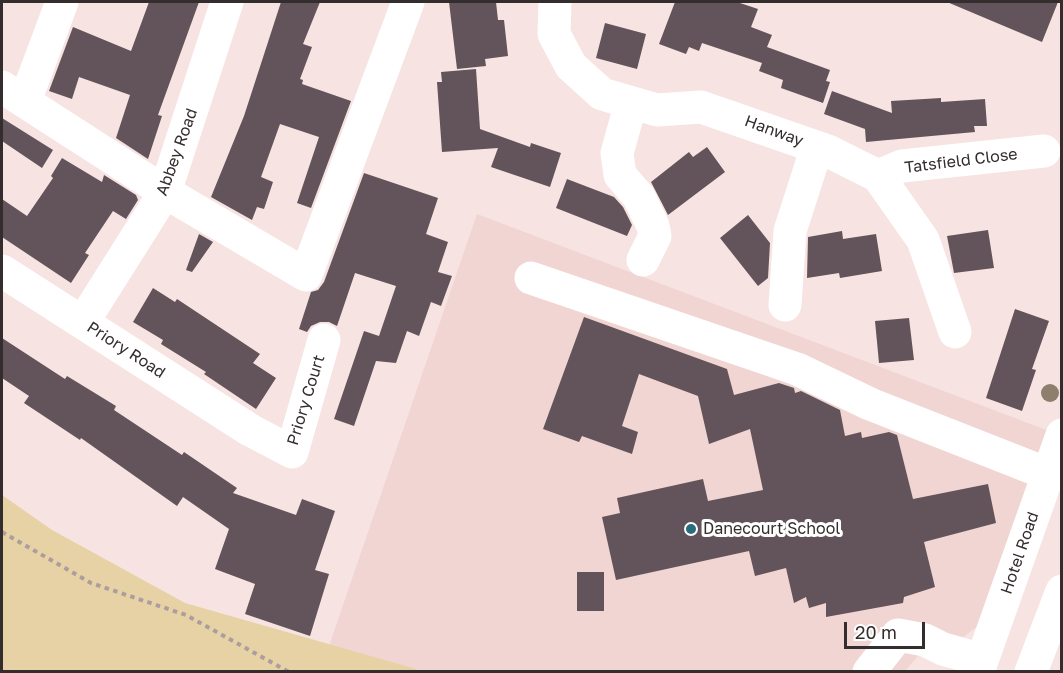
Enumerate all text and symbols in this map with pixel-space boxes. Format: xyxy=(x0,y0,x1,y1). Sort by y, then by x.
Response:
street label: Abbey Road xyxy=(152,106,202,198)
street label: Hanway xyxy=(742,112,806,150)
street label: Tatsfield Close xyxy=(903,145,1019,177)
street label: Priory Road xyxy=(83,318,169,382)
street label: Priory Court xyxy=(283,353,329,447)
street label: Hotel Road xyxy=(997,509,1043,597)
place label: Danecourt School xyxy=(703,519,840,539)
marker: Danecourt School xyxy=(684,522,698,536)
scale bar xyxy=(847,610,928,648)
text: 20 m xyxy=(855,621,897,643)

